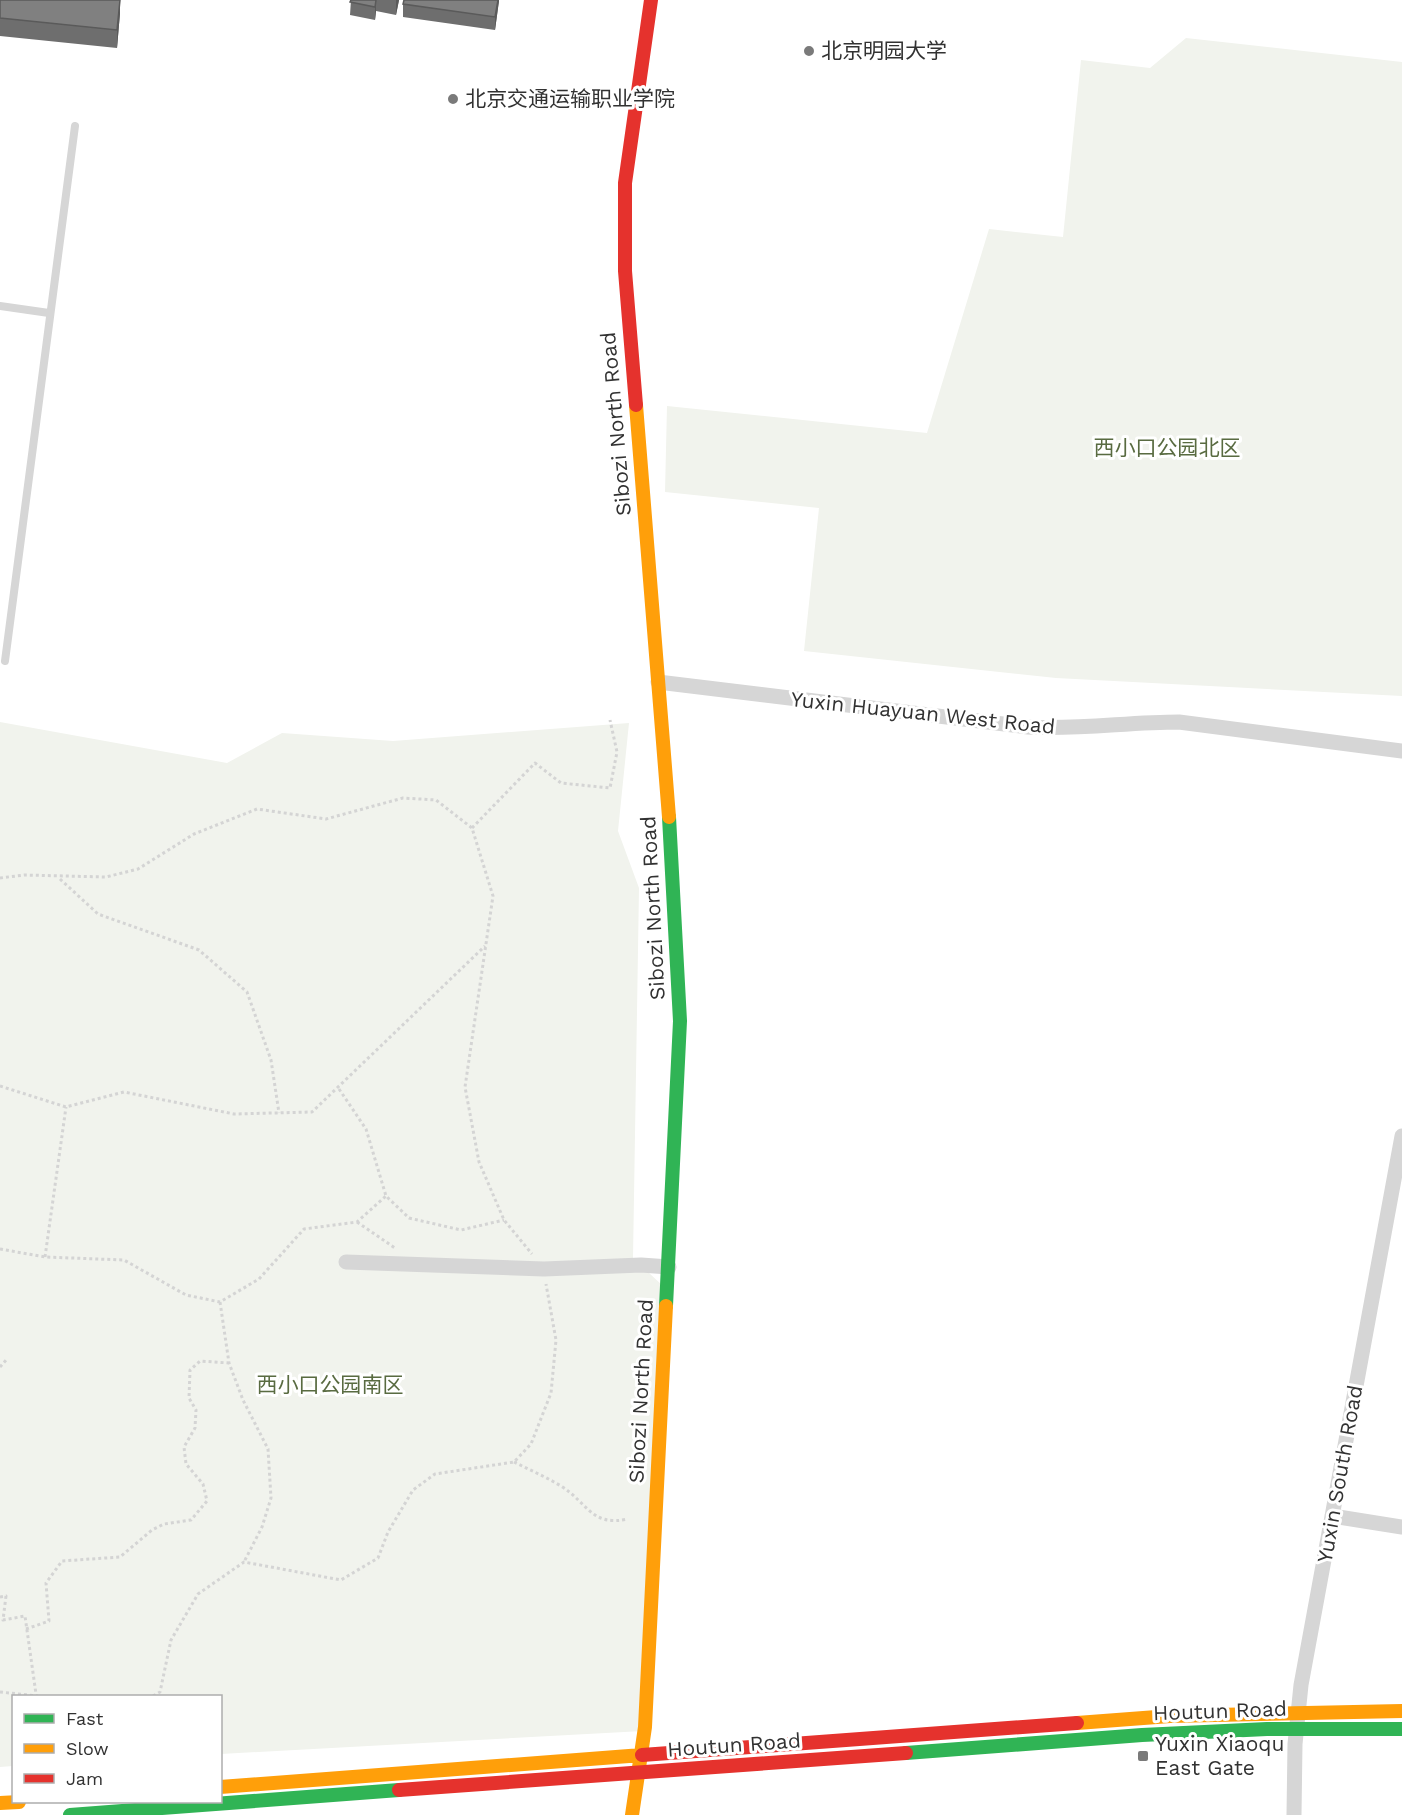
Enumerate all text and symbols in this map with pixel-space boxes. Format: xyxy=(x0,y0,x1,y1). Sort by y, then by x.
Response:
place label: 北京明园大学 xyxy=(821,38,947,63)
marker: 北京明园大学 xyxy=(802,44,816,58)
place label: 北京交通运输职业学院 xyxy=(465,86,675,111)
marker: 北京交通运输职业学院 xyxy=(446,92,460,106)
street label: Sibozi North Road xyxy=(595,331,636,517)
park label: 西小口公园北区 xyxy=(1094,435,1241,460)
street label: Yuxin Huayuan West Road xyxy=(790,686,1056,739)
street label: Sibozi North Road xyxy=(635,815,670,1001)
street label: Sibozi North Road xyxy=(623,1298,658,1484)
park label: 西小口公园南区 xyxy=(257,1372,404,1397)
street label: Yuxin South Road xyxy=(1312,1383,1367,1565)
legend xyxy=(12,1695,222,1803)
street label: Houtun Road xyxy=(1153,1696,1287,1725)
text: Fast xyxy=(66,1708,104,1729)
street label: Houtun Road xyxy=(666,1727,802,1762)
place label: Yuxin Xiaoqu East Gate xyxy=(1155,1731,1284,1780)
text: Slow xyxy=(66,1738,109,1759)
marker: Yuxin Xiaoqu East Gate xyxy=(1136,1749,1150,1763)
text: Jam xyxy=(66,1768,103,1789)

